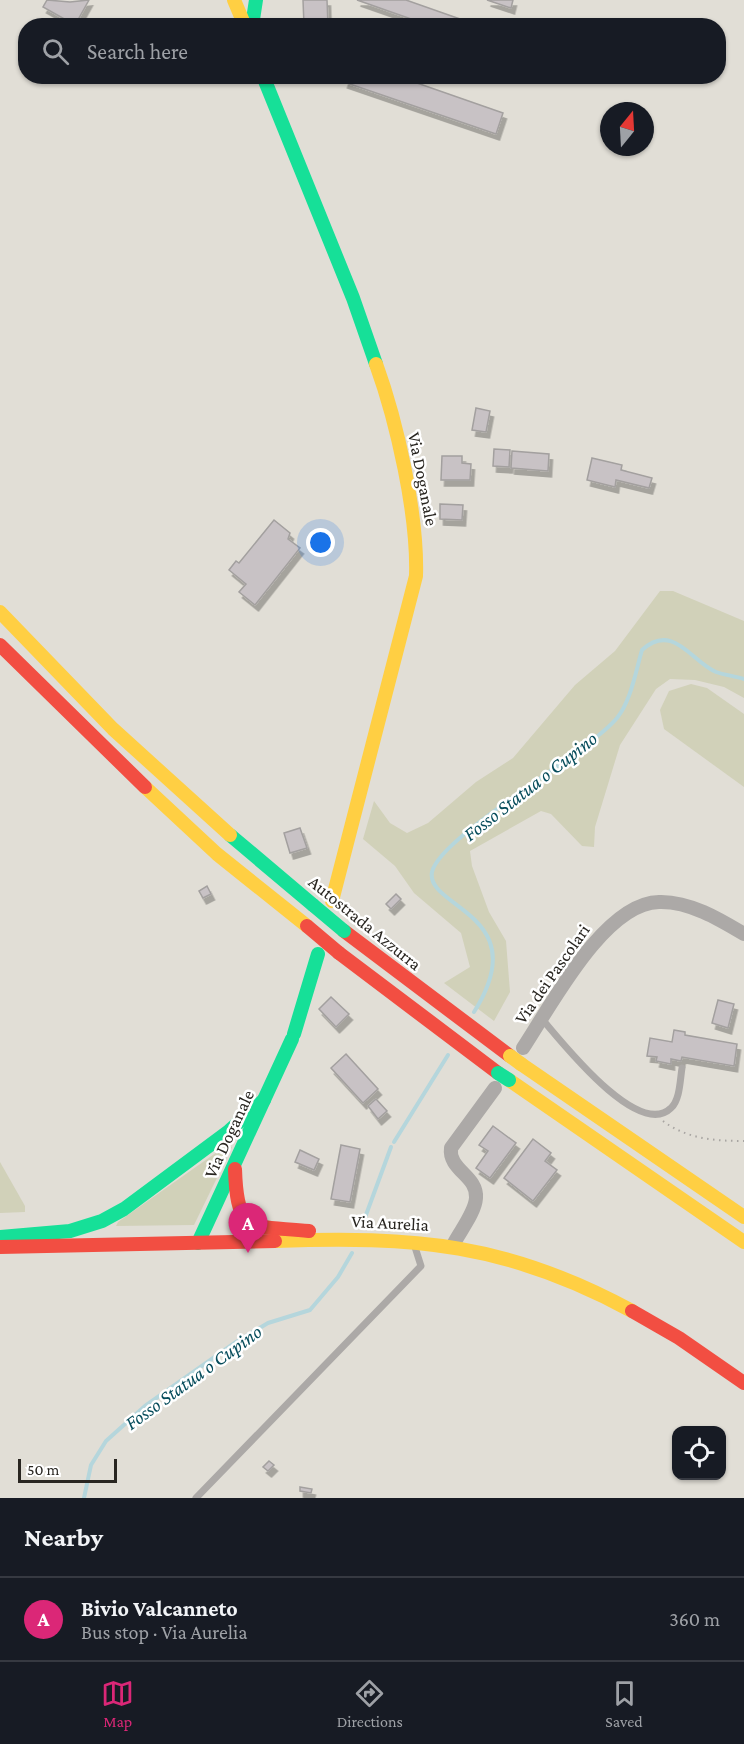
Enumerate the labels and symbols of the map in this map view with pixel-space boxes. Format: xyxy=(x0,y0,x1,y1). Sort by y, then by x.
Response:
north arrow xyxy=(600,102,654,156)
street label: Via Doganale xyxy=(404,431,442,528)
your location xyxy=(306,528,335,557)
water label: Fosso Statua o Cupino xyxy=(459,727,602,846)
street label: Autostrada Azzurra xyxy=(305,872,425,974)
street label: Via dei Pascolari xyxy=(510,920,594,1027)
street label: Via Doganale xyxy=(200,1087,258,1181)
pin: A xyxy=(228,1204,268,1253)
street label: Via Aurelia xyxy=(351,1211,429,1235)
water label: Fosso Statua o Cupino xyxy=(120,1320,266,1435)
scale bar xyxy=(18,1456,117,1484)

